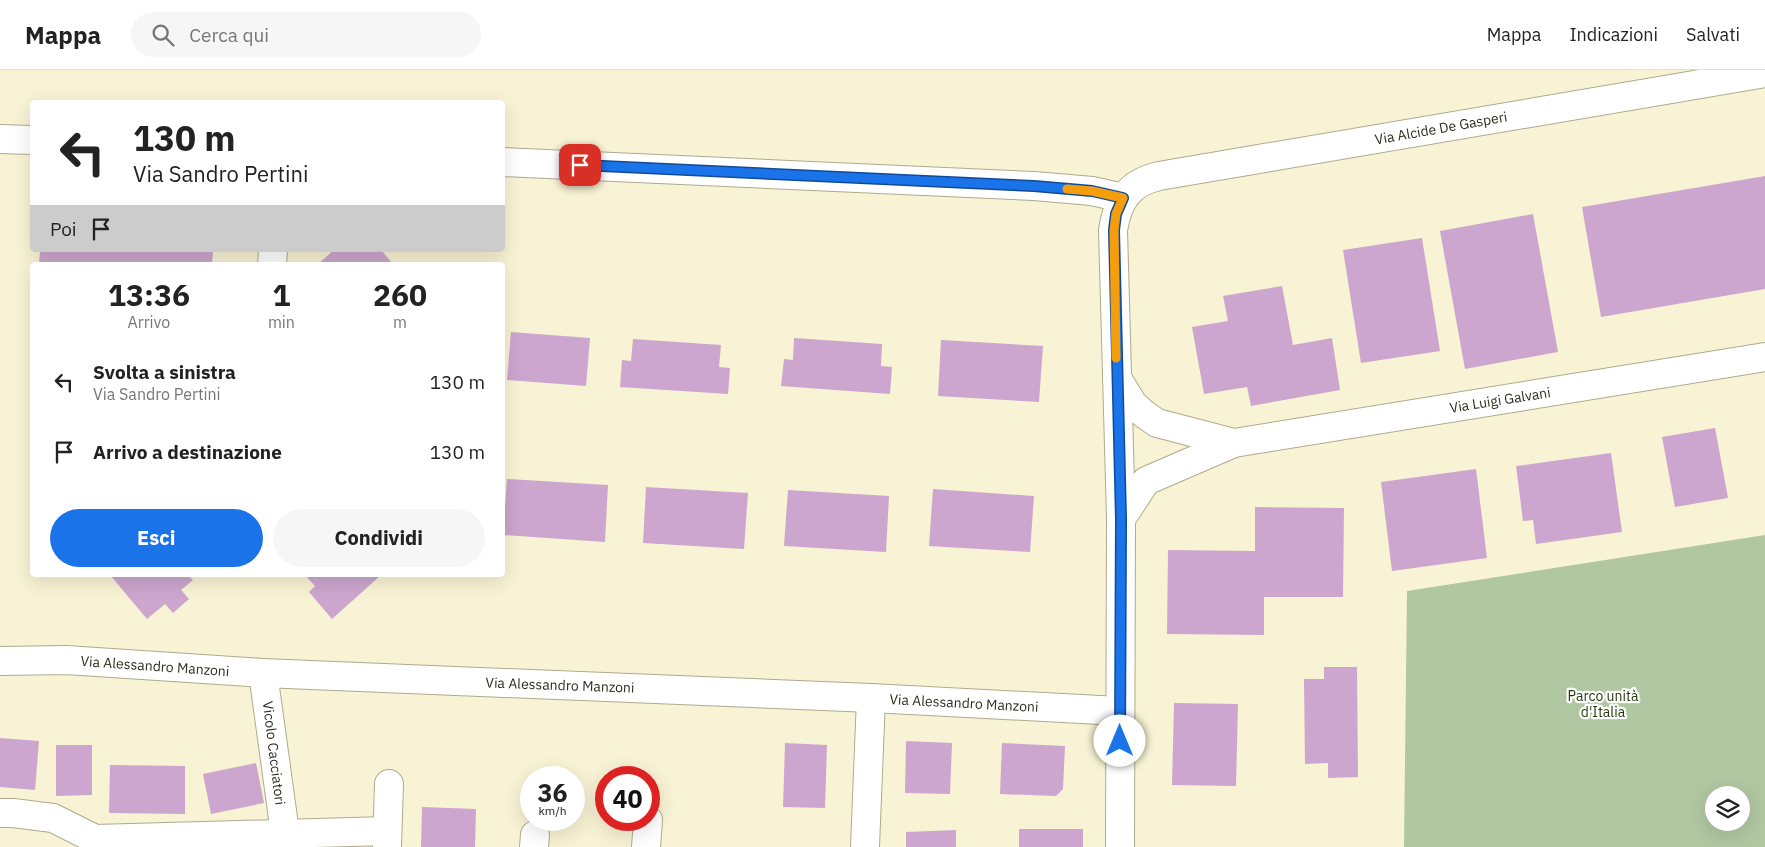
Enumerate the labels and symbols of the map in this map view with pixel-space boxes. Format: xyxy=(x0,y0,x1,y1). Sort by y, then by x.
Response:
street label: Via Alcide De Gasperi xyxy=(1373,107,1509,149)
pin xyxy=(559,144,601,186)
street label: Via Luigi Galvani xyxy=(1448,383,1552,417)
street label: Via Alessandro Manzoni xyxy=(80,652,230,680)
street label: Via Alessandro Manzoni xyxy=(485,673,635,697)
park label: Parco unità d'Italia xyxy=(1568,687,1639,721)
street label: Via Alessandro Manzoni xyxy=(889,690,1039,716)
street label: Vicolo Cacciatori xyxy=(259,700,289,806)
position arrow xyxy=(1093,714,1145,766)
speed limit sign: 40 xyxy=(595,766,660,831)

